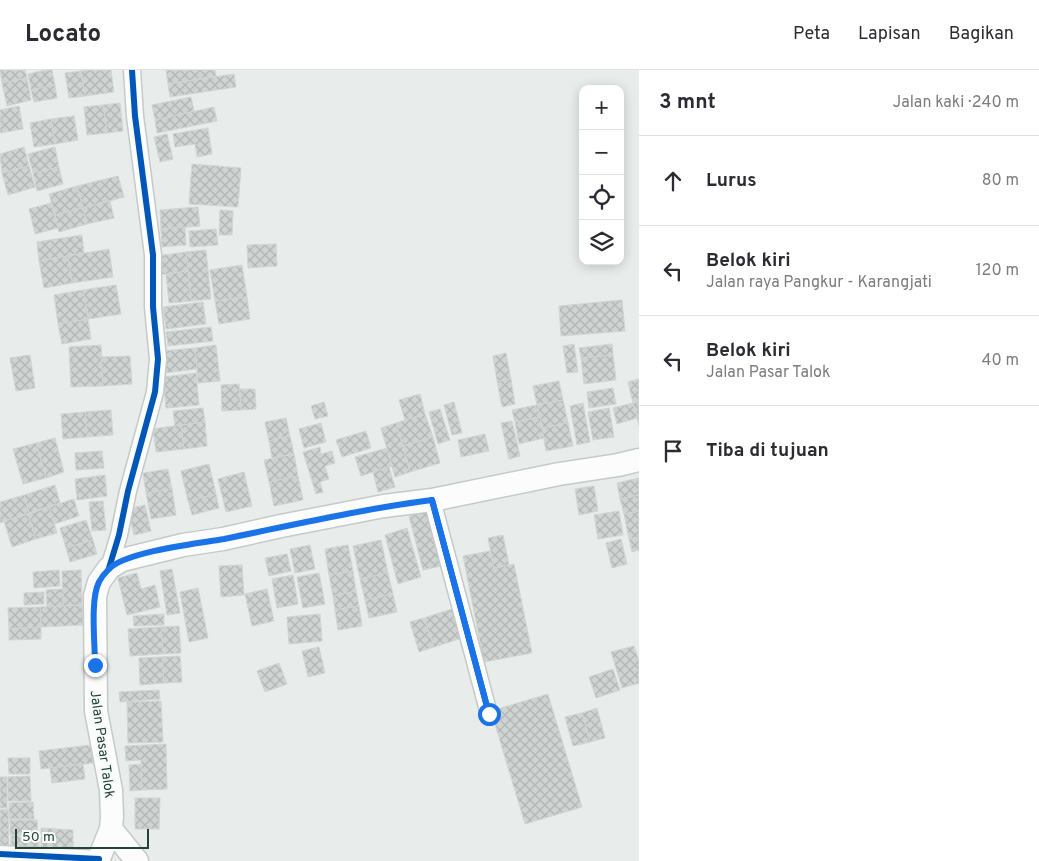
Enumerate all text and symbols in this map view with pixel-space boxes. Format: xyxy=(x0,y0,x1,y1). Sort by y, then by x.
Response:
text: Locato xyxy=(25,20,101,50)
text: Peta xyxy=(793,23,830,46)
text: Lapisan xyxy=(858,23,921,46)
text: Bagikan xyxy=(949,23,1014,46)
map controls xyxy=(579,85,624,265)
button: + xyxy=(579,85,624,130)
text: 3 mnt xyxy=(659,89,716,116)
text: Jalan kaki · 240 m xyxy=(893,93,1019,113)
button: − xyxy=(579,130,624,175)
icon: ahead xyxy=(659,167,687,195)
text: Lurus xyxy=(706,169,757,193)
text: 80 m xyxy=(982,171,1019,191)
button: locate xyxy=(579,175,624,220)
button: layers xyxy=(579,220,624,265)
text: Belok kiri xyxy=(706,249,791,273)
icon: left xyxy=(659,257,687,285)
text: 120 m xyxy=(976,261,1019,281)
text: Jalan raya Pangkur - Karangjati xyxy=(706,273,932,293)
text: Belok kiri xyxy=(706,339,791,363)
icon: left xyxy=(659,347,687,375)
text: 40 m xyxy=(981,351,1019,371)
text: Jalan Pasar Talok xyxy=(706,363,831,383)
icon: arrive xyxy=(659,437,687,465)
text: Tiba di tujuan xyxy=(706,439,829,463)
route end xyxy=(84,654,107,677)
street label: Jalan Pasar Talok xyxy=(86,689,118,799)
route start xyxy=(478,703,501,726)
scale bar xyxy=(15,826,149,849)
text: 50 m xyxy=(22,829,55,846)

